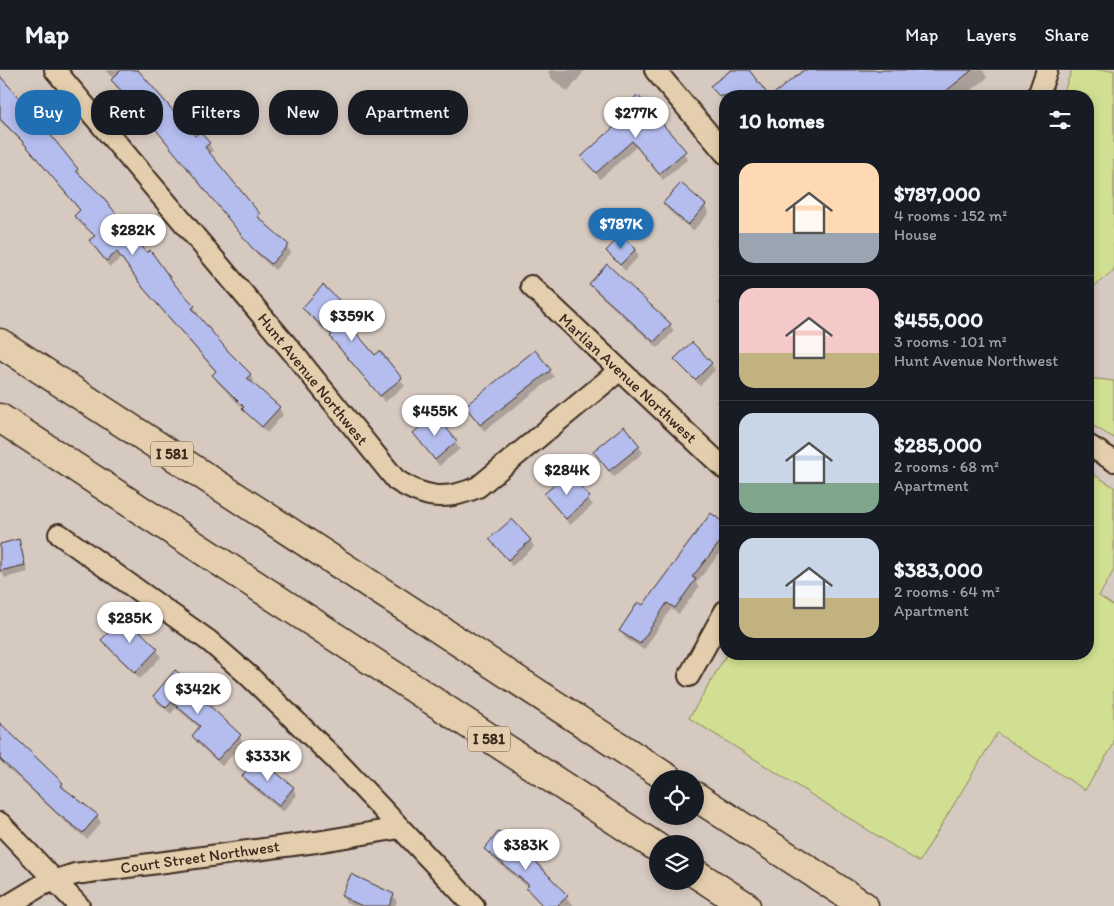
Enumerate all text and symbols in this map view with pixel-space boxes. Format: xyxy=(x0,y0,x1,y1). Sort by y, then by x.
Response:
text: Map xyxy=(25,20,69,49)
text: Map xyxy=(905,24,938,46)
text: Layers xyxy=(966,24,1016,46)
text: Share xyxy=(1044,24,1089,46)
chip: Buy xyxy=(15,90,81,135)
chip: Rent xyxy=(91,90,163,135)
chip: Filters xyxy=(173,90,259,135)
chip: New xyxy=(269,90,338,135)
chip: Apartment xyxy=(348,90,468,135)
pin: $277K xyxy=(601,97,671,139)
text: $277K xyxy=(615,103,657,122)
icon: filters xyxy=(1046,106,1074,134)
text: 10 homes xyxy=(739,108,825,133)
text: $787,000 xyxy=(894,181,981,206)
icon: home xyxy=(779,183,839,243)
text: 4 rooms · 152 m² xyxy=(894,206,1007,225)
pin: $787K xyxy=(586,208,656,250)
pin: $282K xyxy=(98,214,168,256)
text: $787K xyxy=(600,214,642,233)
text: $282K xyxy=(111,220,155,239)
text: House xyxy=(894,225,937,244)
pin: $359K xyxy=(317,300,387,342)
text: $359K xyxy=(330,306,374,325)
text: $455,000 xyxy=(894,307,983,332)
icon: home xyxy=(779,308,839,368)
street label: Hunt Avenue Northwest xyxy=(254,309,372,449)
street label: Marlian Avenue Northwest xyxy=(555,309,701,447)
text: 3 rooms · 101 m² xyxy=(894,332,1007,351)
text: Hunt Avenue Northwest xyxy=(894,351,1058,370)
pin: $455K xyxy=(400,394,470,437)
text: $455K xyxy=(413,401,457,420)
text: $285,000 xyxy=(894,432,982,457)
icon: home xyxy=(779,433,839,493)
road number: I 581 xyxy=(151,442,193,466)
pin: $284K xyxy=(532,454,602,496)
text: 2 rooms · 68 m² xyxy=(894,457,999,476)
text: $284K xyxy=(544,460,590,479)
text: Apartment xyxy=(894,476,969,495)
text: $383,000 xyxy=(894,557,983,582)
icon: home xyxy=(779,558,839,618)
text: 2 rooms · 64 m² xyxy=(894,582,1000,601)
text: Apartment xyxy=(894,601,969,620)
pin: $285K xyxy=(95,602,165,644)
text: $285K xyxy=(108,608,152,627)
pin: $342K xyxy=(163,672,233,715)
text: $342K xyxy=(175,679,221,698)
road number: I 581 xyxy=(468,726,510,752)
pin: $333K xyxy=(233,740,303,782)
text: $333K xyxy=(246,746,290,765)
map controls xyxy=(649,770,704,890)
button: locate xyxy=(649,770,704,825)
pin: $383K xyxy=(491,828,561,871)
text: $383K xyxy=(504,835,548,854)
button: layers xyxy=(649,835,704,890)
street label: Court Street Northwest xyxy=(119,836,281,878)

